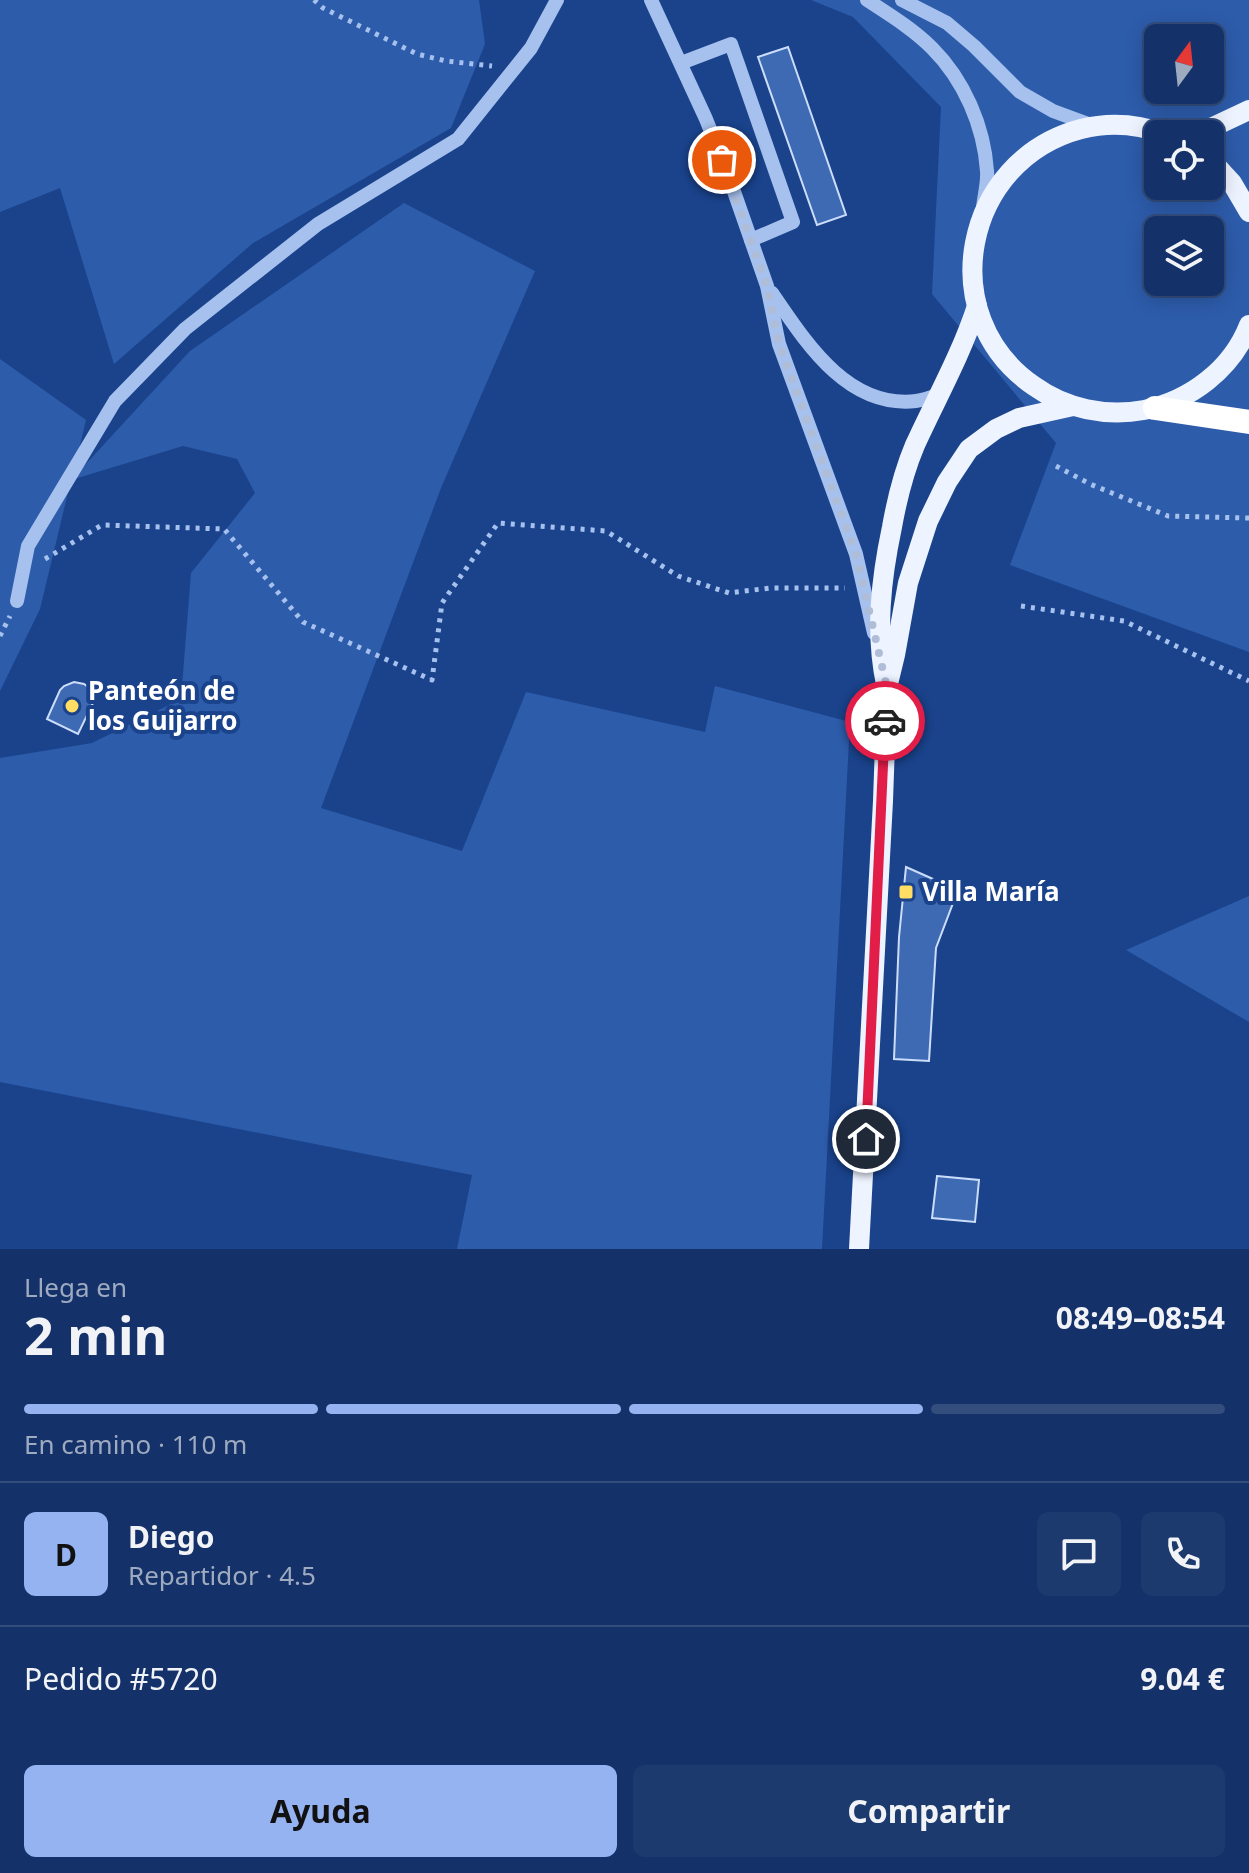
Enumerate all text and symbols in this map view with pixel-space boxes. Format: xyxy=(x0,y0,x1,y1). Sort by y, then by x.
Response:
north arrow xyxy=(1144,24,1224,104)
map controls xyxy=(1144,24,1224,296)
button: locate xyxy=(1144,120,1224,200)
pin xyxy=(688,126,756,194)
icon: bag xyxy=(700,138,744,182)
button: layers xyxy=(1144,216,1224,296)
place label: Panteón de los Guijarro xyxy=(88,672,238,738)
courier xyxy=(845,681,925,761)
marker: Panteón de los Guijarro xyxy=(63,697,81,715)
icon: car xyxy=(863,699,907,743)
place label: Villa María xyxy=(922,873,1060,909)
marker: Villa María xyxy=(897,883,915,901)
pin xyxy=(832,1105,900,1173)
icon: home xyxy=(844,1117,888,1161)
text: Llega en xyxy=(24,1269,127,1305)
text: 08:49–08:54 xyxy=(1056,1297,1225,1338)
text: 2 min xyxy=(24,1299,167,1370)
text: En camino · 110 m xyxy=(24,1426,247,1462)
button: chat xyxy=(1037,1512,1121,1596)
button: phone xyxy=(1141,1512,1225,1596)
text: Diego xyxy=(128,1516,215,1557)
text: D xyxy=(55,1534,77,1575)
text: Repartidor · 4.5 xyxy=(128,1557,316,1593)
text: Pedido #5720 xyxy=(24,1658,218,1699)
text: 9.04 € xyxy=(1140,1658,1225,1699)
button: Ayuda xyxy=(24,1765,617,1857)
button: Compartir xyxy=(633,1765,1225,1857)

